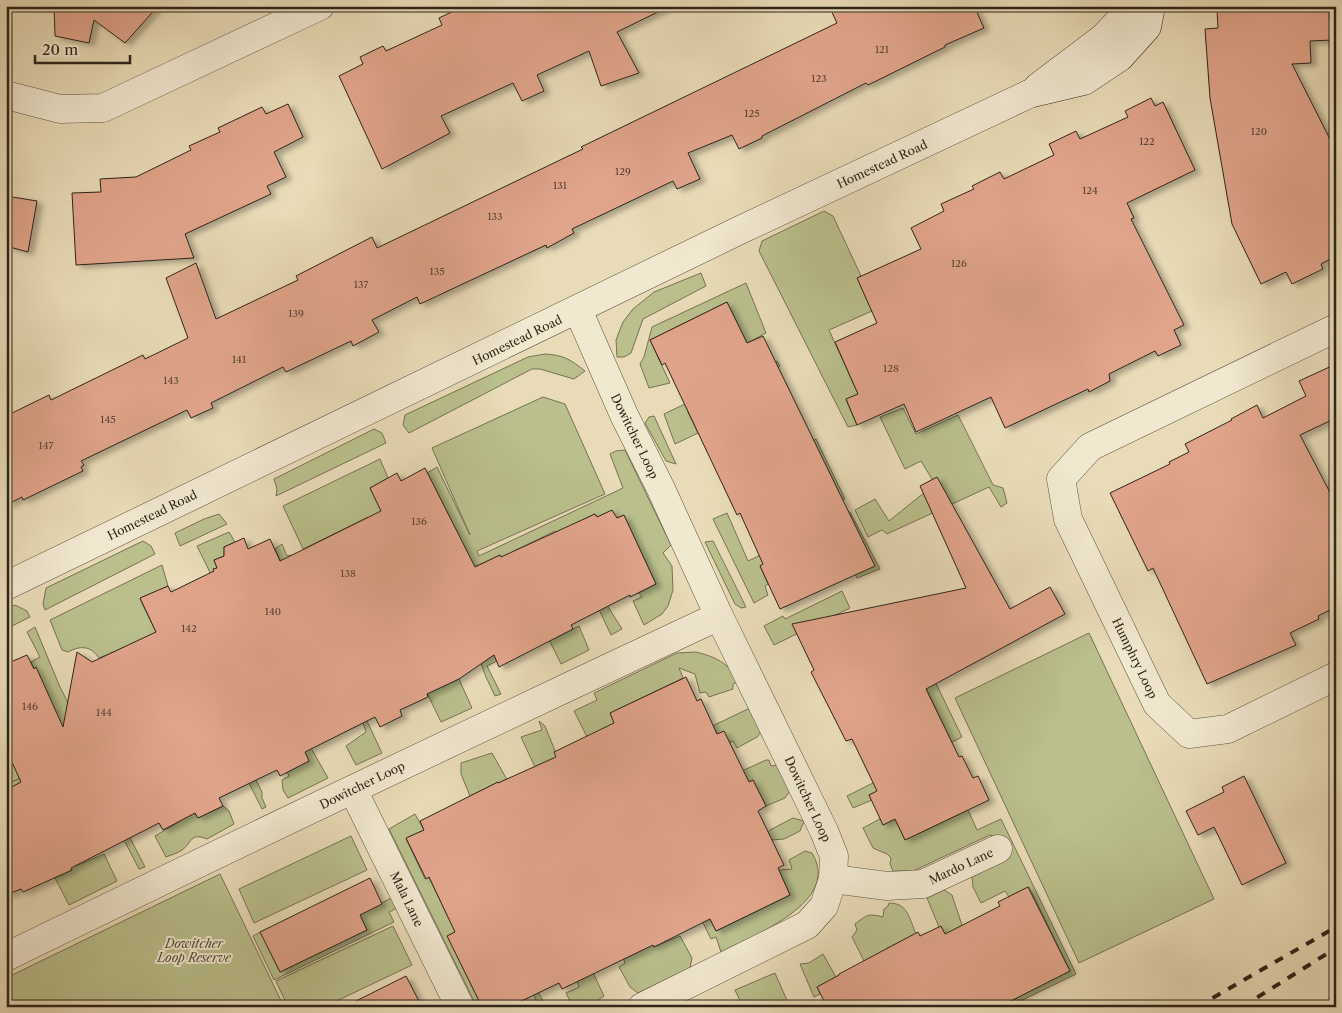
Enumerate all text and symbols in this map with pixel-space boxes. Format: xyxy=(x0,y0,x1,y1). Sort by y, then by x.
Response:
scale bar xyxy=(35,32,130,64)
text: 20 m xyxy=(42,40,78,59)
house number: 121 xyxy=(875,43,890,56)
house number: 123 xyxy=(811,72,827,85)
house number: 125 xyxy=(744,107,760,120)
house number: 120 xyxy=(1251,125,1267,138)
house number: 122 xyxy=(1139,135,1155,148)
street label: Homestead Road xyxy=(834,136,930,191)
house number: 129 xyxy=(615,165,631,178)
house number: 131 xyxy=(553,179,568,192)
house number: 124 xyxy=(1082,184,1098,197)
house number: 133 xyxy=(487,210,503,223)
house number: 126 xyxy=(951,257,967,270)
house number: 135 xyxy=(429,265,445,278)
house number: 137 xyxy=(354,278,368,291)
house number: 139 xyxy=(288,307,304,320)
street label: Homestead Road xyxy=(470,312,565,368)
house number: 141 xyxy=(232,353,247,366)
house number: 128 xyxy=(883,362,899,375)
house number: 143 xyxy=(163,374,179,387)
street label: Dowitcher Loop xyxy=(608,391,662,481)
house number: 145 xyxy=(100,413,116,426)
house number: 147 xyxy=(39,439,54,452)
street label: Homestead Road xyxy=(105,487,200,543)
house number: 136 xyxy=(411,515,427,528)
house number: 138 xyxy=(340,567,356,580)
house number: 140 xyxy=(265,605,281,618)
street label: Humphry Loop xyxy=(1109,615,1161,701)
house number: 142 xyxy=(181,622,197,635)
house number: 146 xyxy=(22,700,38,713)
house number: 144 xyxy=(96,706,112,719)
street label: Dowitcher Loop xyxy=(782,754,834,844)
street label: Dowitcher Loop xyxy=(317,758,407,812)
street label: Mardo Lane xyxy=(926,844,996,887)
street label: Mala Lane xyxy=(387,869,427,929)
park label: Dowitcher Loop Reserve xyxy=(156,936,232,965)

